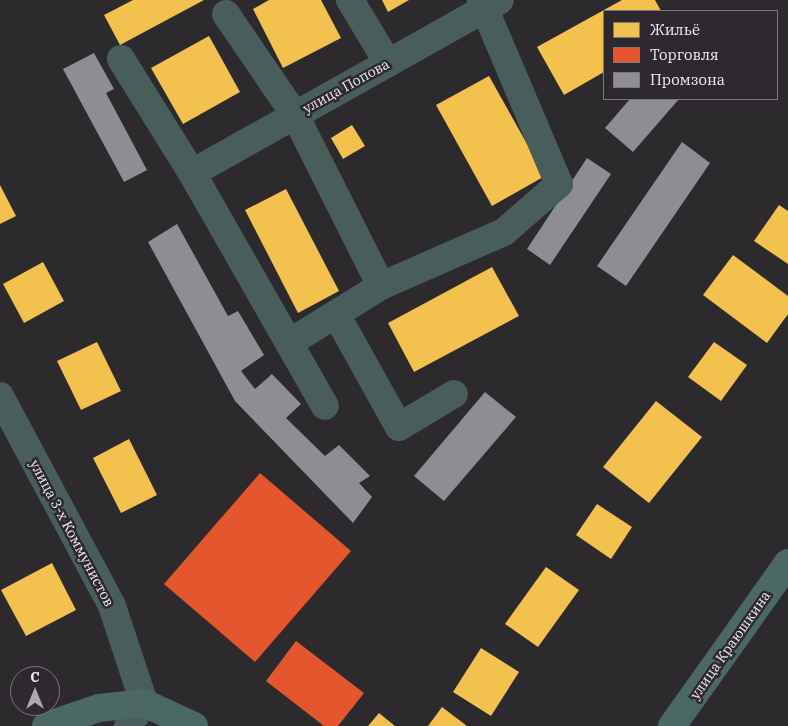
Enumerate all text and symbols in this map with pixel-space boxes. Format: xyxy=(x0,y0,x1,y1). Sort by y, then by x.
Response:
legend xyxy=(603,10,778,100)
text: Жильё xyxy=(650,20,700,39)
text: Торговля xyxy=(650,45,719,64)
street label: улица Попова xyxy=(300,55,392,117)
text: Промзона xyxy=(650,70,725,89)
street label: улица 3-х Коммунистов xyxy=(26,457,118,609)
street label: улица Краюшкина xyxy=(686,588,774,702)
north arrow xyxy=(10,666,60,716)
text: С xyxy=(30,668,40,686)

